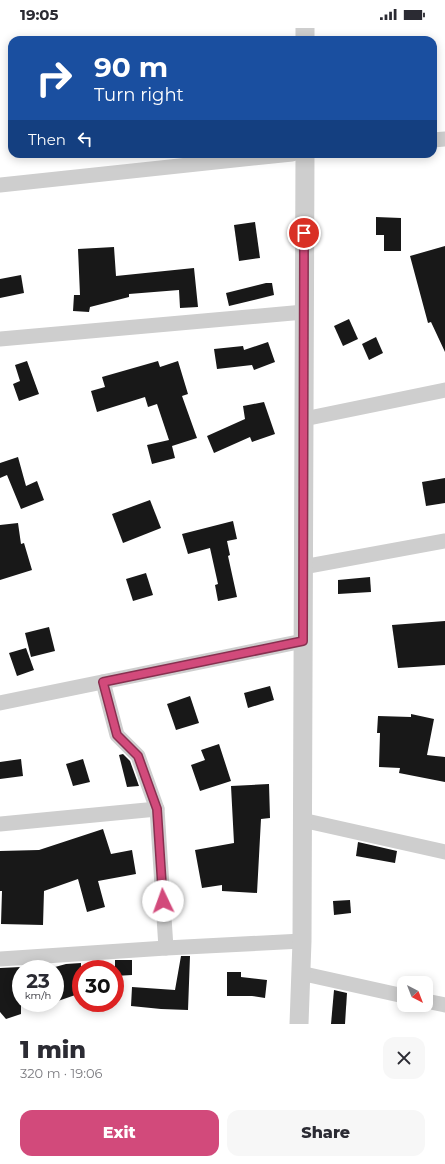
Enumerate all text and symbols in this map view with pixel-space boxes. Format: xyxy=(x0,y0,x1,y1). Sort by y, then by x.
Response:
text: 19:05 xyxy=(20,5,58,24)
text: 90 m xyxy=(94,50,168,84)
icon: right xyxy=(28,52,80,104)
text: Turn right xyxy=(94,84,184,106)
icon: left xyxy=(74,128,96,150)
text: Then xyxy=(28,130,66,149)
pin xyxy=(287,216,321,250)
icon: arrive xyxy=(293,222,315,244)
position arrow xyxy=(142,880,184,922)
speed limit sign: 30 xyxy=(72,960,124,1012)
text: 23 xyxy=(26,969,50,993)
north arrow xyxy=(397,976,433,1012)
map controls xyxy=(397,976,433,1012)
text: km/h xyxy=(25,989,51,1002)
text: 1 min xyxy=(20,1035,86,1064)
button: close xyxy=(383,1037,425,1079)
text: 320 m · 19:06 xyxy=(20,1065,102,1081)
button: Exit xyxy=(20,1110,219,1156)
button: Share xyxy=(227,1110,425,1156)

